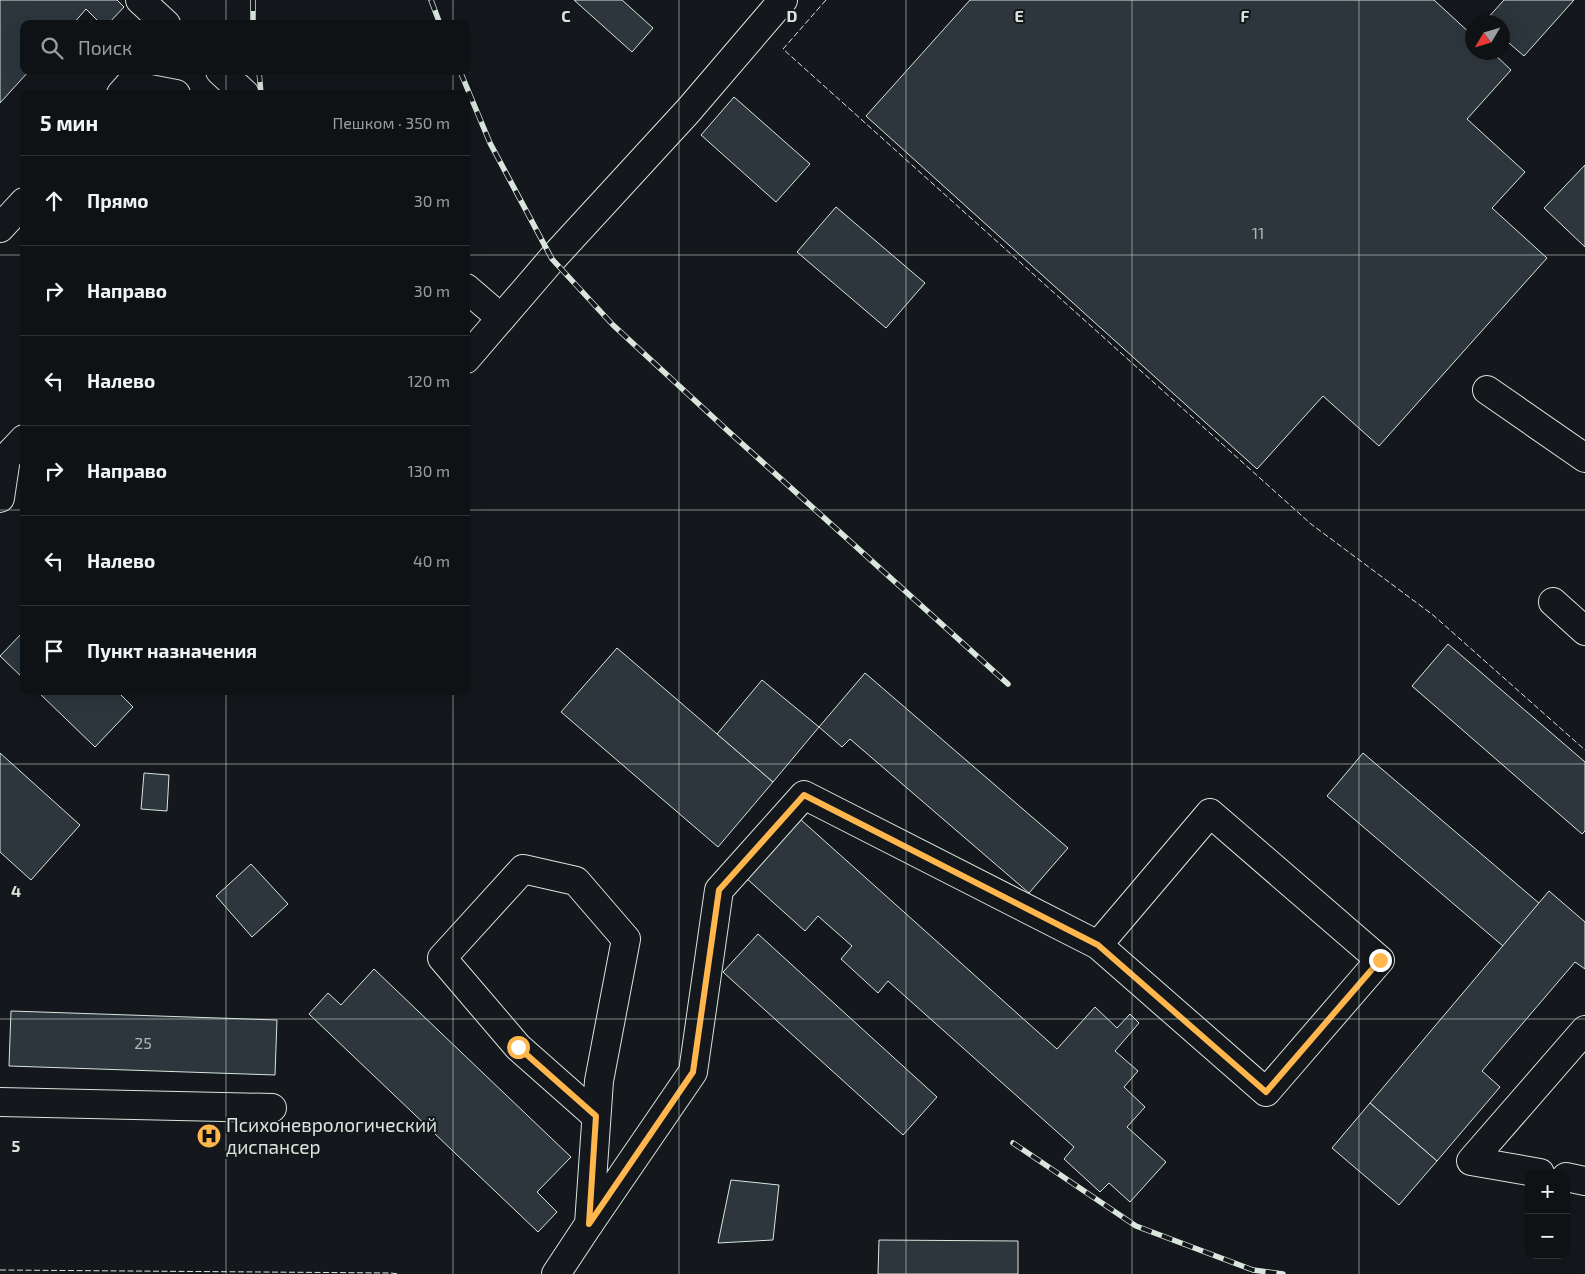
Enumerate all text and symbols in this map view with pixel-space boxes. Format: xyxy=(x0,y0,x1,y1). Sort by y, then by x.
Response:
text: C xyxy=(561,6,571,25)
text: D xyxy=(787,6,798,25)
text: E xyxy=(1014,6,1024,25)
text: F xyxy=(1241,6,1250,25)
north arrow xyxy=(1465,15,1510,60)
search box xyxy=(20,20,470,75)
icon: search xyxy=(38,34,66,62)
text: Поиск xyxy=(78,36,132,59)
text: 5 мин xyxy=(40,110,98,135)
text: Пешком · 350 m xyxy=(333,113,450,132)
icon: ahead xyxy=(40,187,68,215)
text: Прямо xyxy=(87,189,149,212)
text: 30 m xyxy=(414,191,450,210)
house number: 11 xyxy=(1252,223,1264,242)
icon: right xyxy=(40,277,68,305)
text: Направо xyxy=(87,279,167,302)
text: 30 m xyxy=(414,281,450,300)
icon: left xyxy=(40,367,68,395)
text: Налево xyxy=(87,369,155,392)
text: 120 m xyxy=(407,371,450,390)
icon: right xyxy=(40,457,68,485)
text: Направо xyxy=(87,459,167,482)
text: 130 m xyxy=(408,461,450,480)
icon: left xyxy=(40,547,68,575)
text: Налево xyxy=(87,549,155,572)
text: 40 m xyxy=(413,551,450,570)
icon: arrive xyxy=(40,637,68,665)
text: Пункт назначения xyxy=(87,639,257,662)
text: 4 xyxy=(11,881,21,900)
route end xyxy=(1369,949,1392,972)
house number: 25 xyxy=(134,1033,152,1052)
route start xyxy=(507,1036,530,1059)
place label: Психоневрологический диспансер xyxy=(226,1113,437,1158)
hospital icon: Психоневрологический диспансер xyxy=(196,1123,222,1149)
text: 5 xyxy=(12,1136,21,1155)
map controls xyxy=(1525,1169,1570,1259)
button: + xyxy=(1525,1169,1570,1214)
button: − xyxy=(1525,1214,1570,1259)

